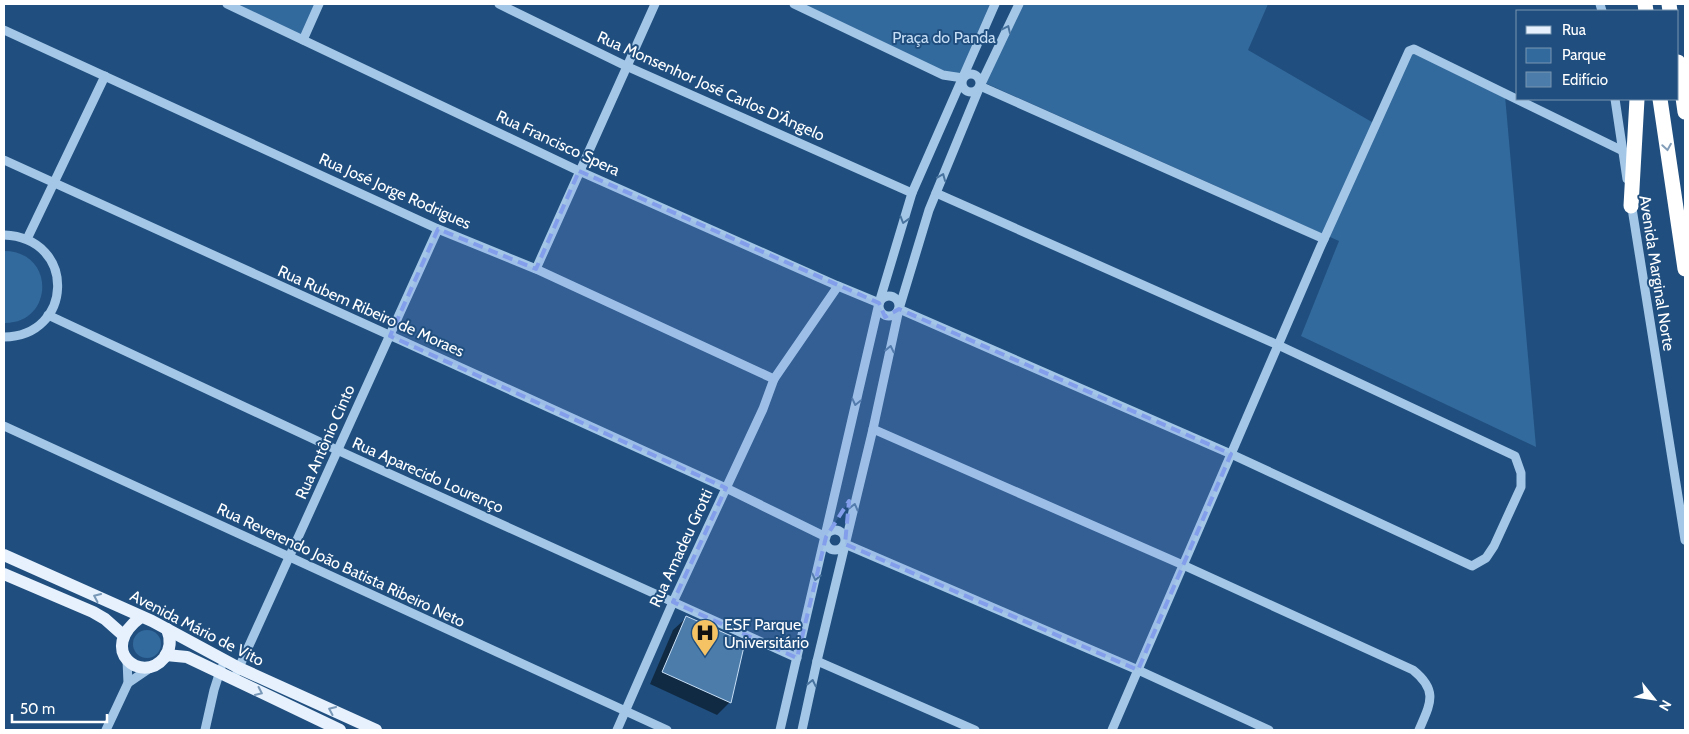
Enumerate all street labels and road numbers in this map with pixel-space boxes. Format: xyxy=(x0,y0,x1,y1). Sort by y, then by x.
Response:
street label: Rua Monsenhor José Carlos D'Ângelo xyxy=(594,27,828,145)
street label: Rua Francisco Spera xyxy=(493,106,623,180)
street label: Rua José Jorge Rodrigues xyxy=(316,149,474,233)
street label: Avenida Marginal Norte xyxy=(1635,194,1679,352)
street label: Rua Rubem Ribeiro de Moraes xyxy=(275,261,467,361)
street label: Rua Antônio Cinto xyxy=(291,382,359,502)
street label: Rua Aparecido Lourenço xyxy=(349,433,507,517)
street label: Rua Amadeu Grotti xyxy=(645,486,717,610)
street label: Rua Reverendo João Batista Ribeiro Neto xyxy=(214,499,468,631)
street label: Avenida Mário de Vito xyxy=(127,586,267,670)

